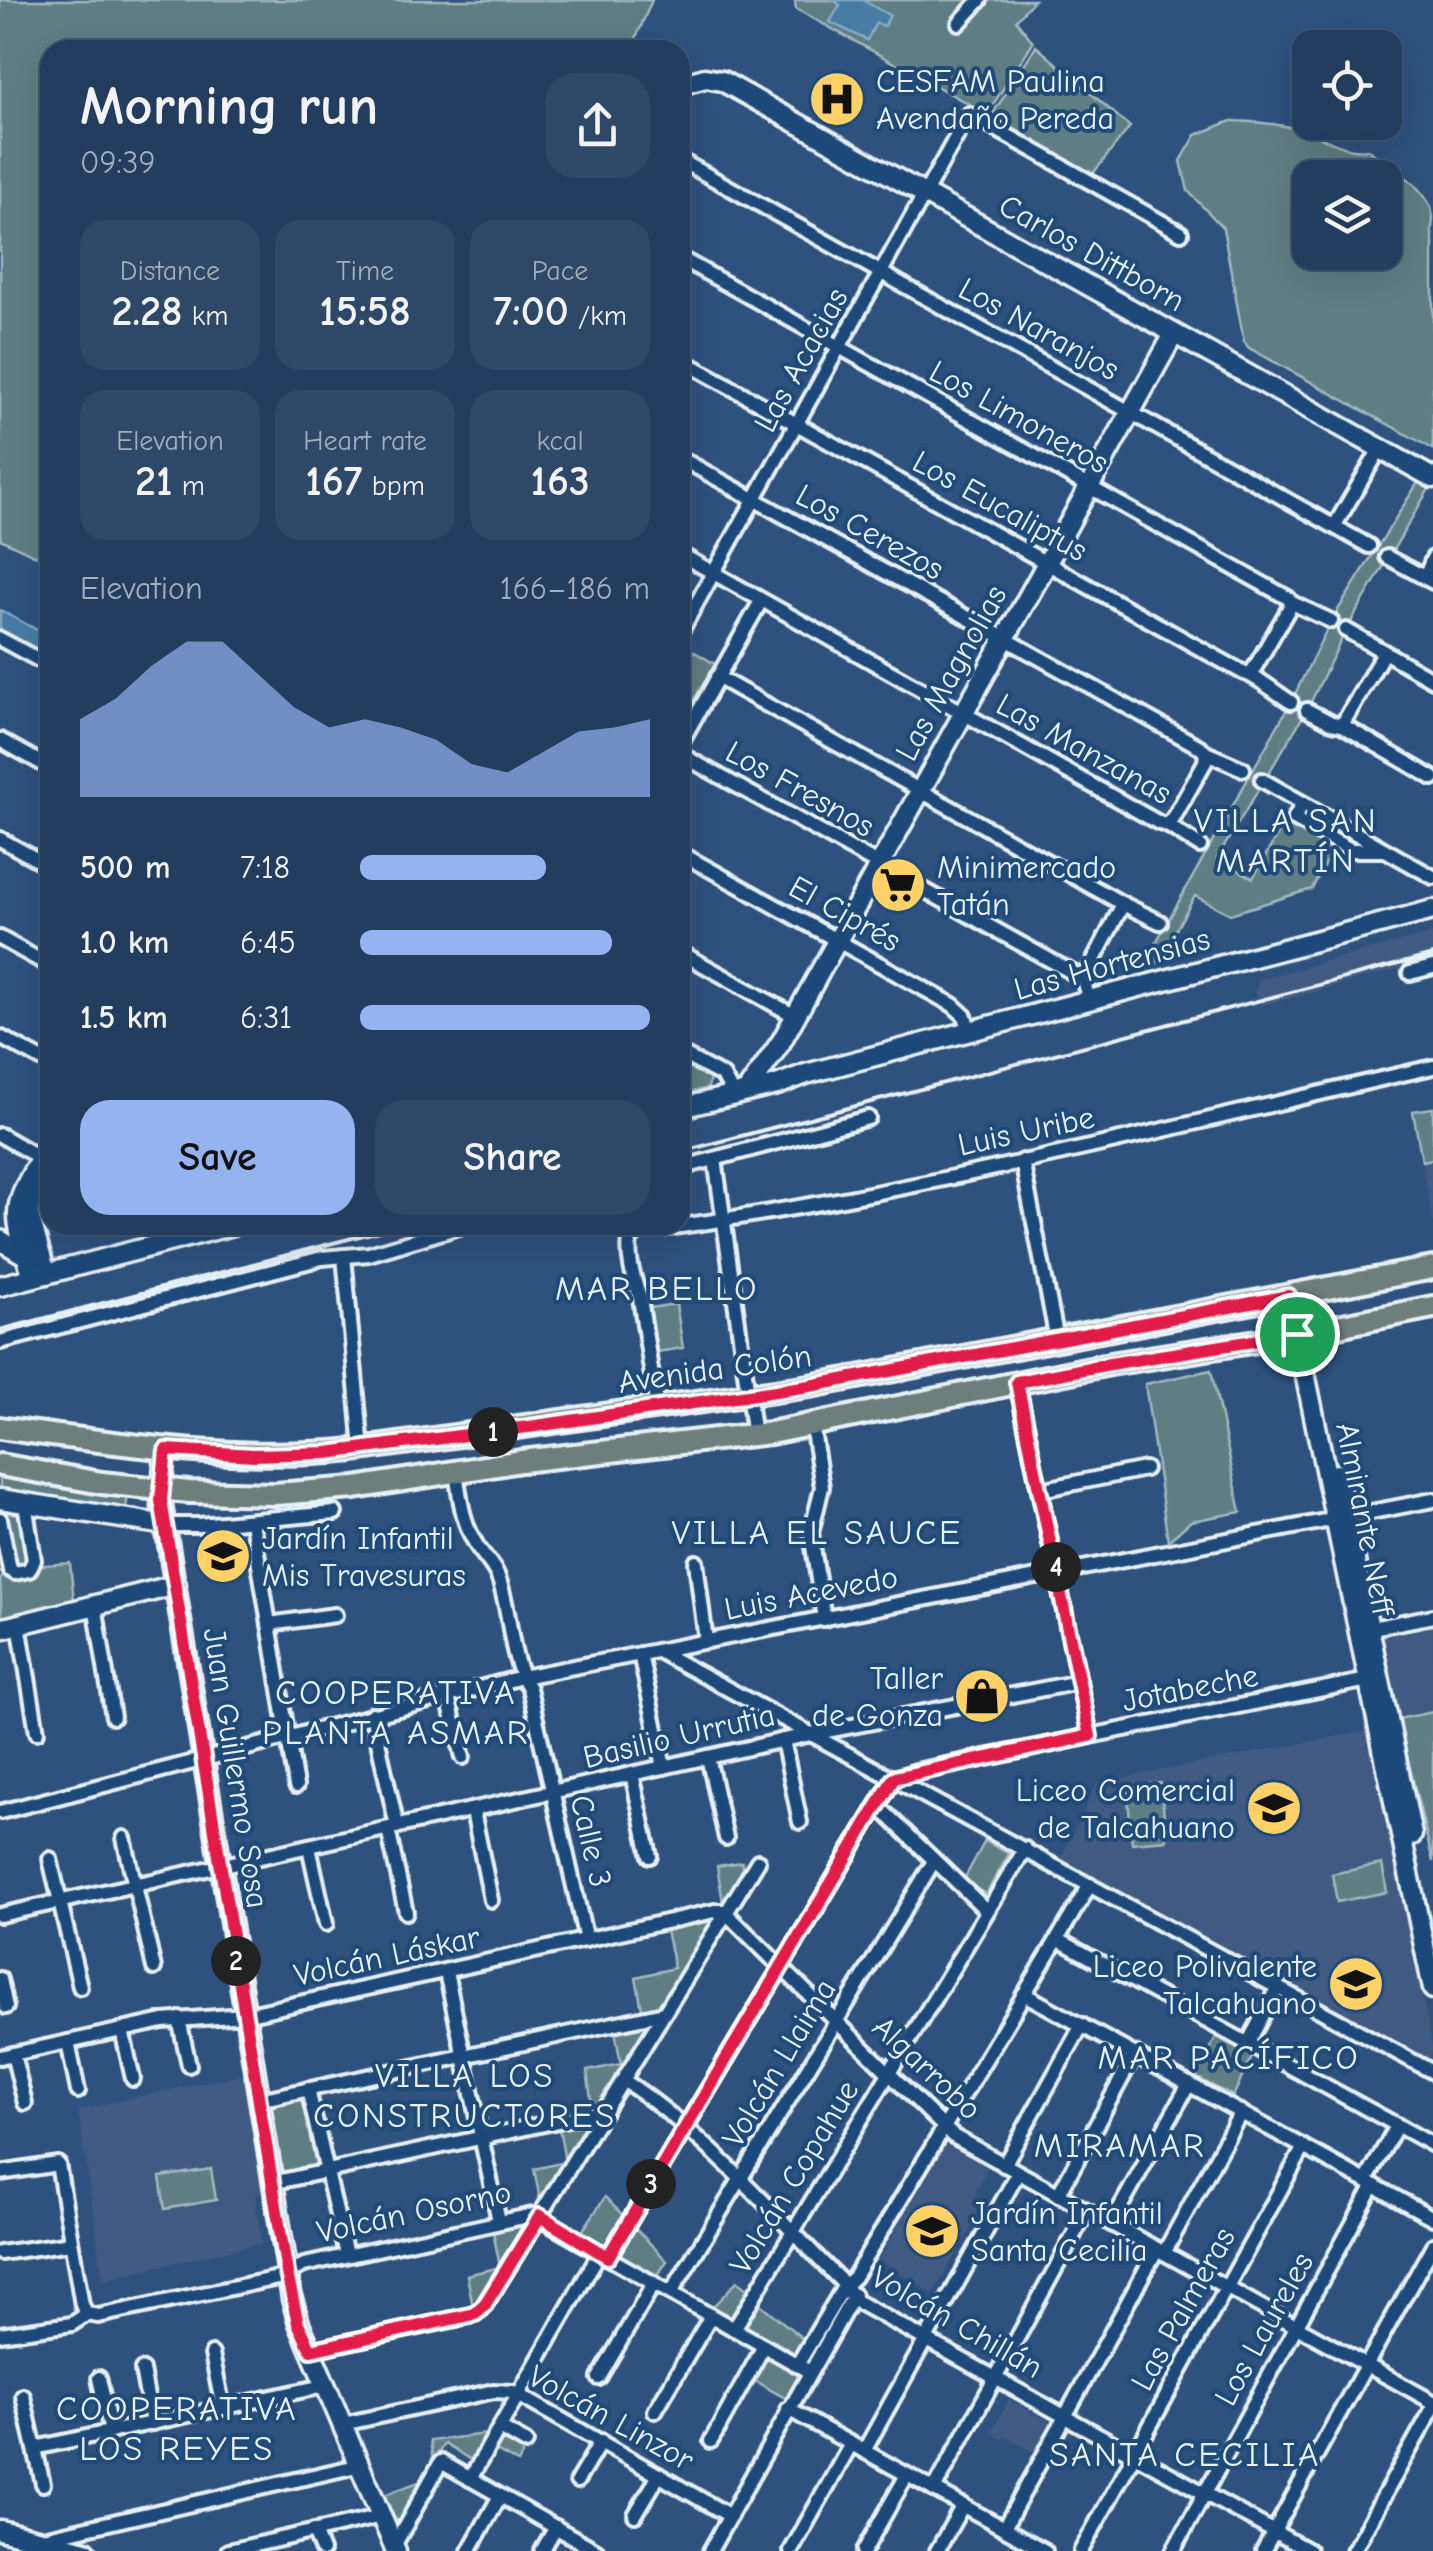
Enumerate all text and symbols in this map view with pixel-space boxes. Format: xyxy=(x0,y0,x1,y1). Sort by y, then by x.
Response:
map controls xyxy=(1292,30,1402,270)
button: locate xyxy=(1292,30,1402,140)
place label: CESFAM Paulina Avendaño Pereda xyxy=(876,63,1114,137)
hospital icon: CESFAM Paulina Avendaño Pereda xyxy=(807,69,867,129)
button: share xyxy=(545,73,650,178)
text: Morning run xyxy=(80,74,378,138)
text: 09:39 xyxy=(80,144,155,181)
button: layers xyxy=(1292,160,1402,270)
street label: Carlos Dittborn xyxy=(993,187,1191,319)
text: Distance xyxy=(120,255,220,287)
text: Time xyxy=(336,255,394,287)
text: Pace xyxy=(532,255,588,287)
street label: Los Naranjos xyxy=(952,270,1126,388)
street label: Las Acacias xyxy=(746,281,856,439)
text: 2.28 xyxy=(111,287,182,336)
text: 15:58 xyxy=(319,287,411,336)
text: 7:00 xyxy=(493,287,569,336)
text: km xyxy=(182,300,229,332)
text: /km xyxy=(569,300,627,332)
street label: Los Limoneros xyxy=(923,353,1115,481)
text: Elevation xyxy=(116,425,224,457)
text: Heart rate xyxy=(303,425,427,457)
text: kcal xyxy=(536,425,584,457)
street label: Los Eucaliptus xyxy=(906,443,1094,569)
text: 21 xyxy=(135,457,172,506)
text: 167 xyxy=(305,457,363,506)
text: 163 xyxy=(530,457,590,506)
text: m xyxy=(172,470,205,502)
text: bpm xyxy=(363,470,425,502)
street label: Los Cerezos xyxy=(790,476,950,588)
text: Elevation xyxy=(80,570,203,607)
text: 166–186 m xyxy=(500,570,650,607)
street label: Las Magnolias xyxy=(888,579,1014,767)
street label: Las Manzanas xyxy=(990,686,1178,812)
street label: Los Fresnos xyxy=(719,733,881,845)
district label: VILLA SAN MARTÍN xyxy=(1194,800,1378,881)
text: 500 m xyxy=(80,849,170,886)
text: 7:18 xyxy=(240,849,290,886)
place label: Minimercado Tatán xyxy=(937,849,1116,923)
supermarket icon: Minimercado Tatán xyxy=(868,855,928,915)
street label: El Ciprés xyxy=(783,868,907,960)
street label: Las Hortensias xyxy=(1010,920,1214,1008)
text: 1.0 km xyxy=(80,924,169,961)
text: 6:45 xyxy=(240,924,296,961)
text: 1.5 km xyxy=(80,999,168,1036)
text: 6:31 xyxy=(240,999,292,1036)
street label: Luis Uribe xyxy=(954,1099,1098,1163)
button: Save xyxy=(80,1100,355,1215)
button: Share xyxy=(375,1100,650,1215)
district label: MAR BELLO xyxy=(555,1268,759,1309)
pin xyxy=(1255,1292,1340,1377)
icon: arrive xyxy=(1270,1307,1325,1362)
street label: Avenida Colón xyxy=(616,1337,814,1401)
pin: 1 xyxy=(468,1407,518,1457)
text: 1 xyxy=(487,1416,499,1448)
street label: Almirante Neff xyxy=(1328,1420,1402,1621)
district label: VILLA EL SAUCE xyxy=(671,1512,963,1553)
place label: Jardín Infantil Mis Travesuras xyxy=(262,1520,466,1594)
school or university icon: Jardín Infantil Mis Travesuras xyxy=(193,1526,253,1586)
pin: 4 xyxy=(1031,1542,1081,1592)
text: 4 xyxy=(1049,1551,1063,1583)
street label: Luis Acevedo xyxy=(721,1558,901,1628)
street label: Juan Guillermo Sosa xyxy=(196,1625,276,1911)
street label: Jotabeche xyxy=(1119,1657,1261,1719)
place label: Taller de Gonza xyxy=(812,1660,943,1734)
shop icon: Taller de Gonza xyxy=(952,1666,1012,1726)
district label: COOPERATIVA PLANTA ASMAR xyxy=(262,1672,530,1753)
street label: Basilio Urrutia xyxy=(580,1696,778,1776)
place label: Liceo Comercial de Talcahuano xyxy=(1016,1772,1235,1846)
school or university icon: Liceo Comercial de Talcahuano xyxy=(1244,1778,1304,1838)
street label: Calle 3 xyxy=(563,1791,619,1891)
street label: Volcán Láskar xyxy=(291,1918,483,1994)
pin: 2 xyxy=(211,1936,261,1986)
text: 2 xyxy=(229,1945,243,1977)
place label: Liceo Polivalente Talcahuano xyxy=(1093,1948,1317,2022)
school or university icon: Liceo Polivalente Talcahuano xyxy=(1326,1954,1386,2014)
street label: Volcán Llaima xyxy=(714,1972,844,2154)
street label: Algarrobo xyxy=(865,2008,989,2128)
district label: MAR PACÍFICO xyxy=(1098,2037,1360,2078)
district label: VILLA LOS CONSTRUCTORES xyxy=(313,2055,617,2136)
street label: Volcán Copahue xyxy=(722,2074,866,2280)
district label: MIRAMAR xyxy=(1034,2125,1206,2166)
pin: 3 xyxy=(626,2159,676,2209)
text: 3 xyxy=(644,2168,658,2200)
street label: Volcán Osorno xyxy=(314,2173,514,2251)
place label: Jardín Infantil Santa Cecilia xyxy=(971,2195,1163,2269)
school or university icon: Jardín Infantil Santa Cecilia xyxy=(902,2201,962,2261)
street label: Las Palmeras xyxy=(1123,2221,1243,2397)
street label: Los Laureles xyxy=(1207,2246,1321,2412)
street label: Volcán Chillán xyxy=(865,2258,1049,2386)
street label: Volcán Linzor xyxy=(522,2357,700,2479)
district label: COOPERATIVA LOS REYES xyxy=(56,2388,298,2469)
district label: SANTA CECILIA xyxy=(1049,2434,1321,2475)

